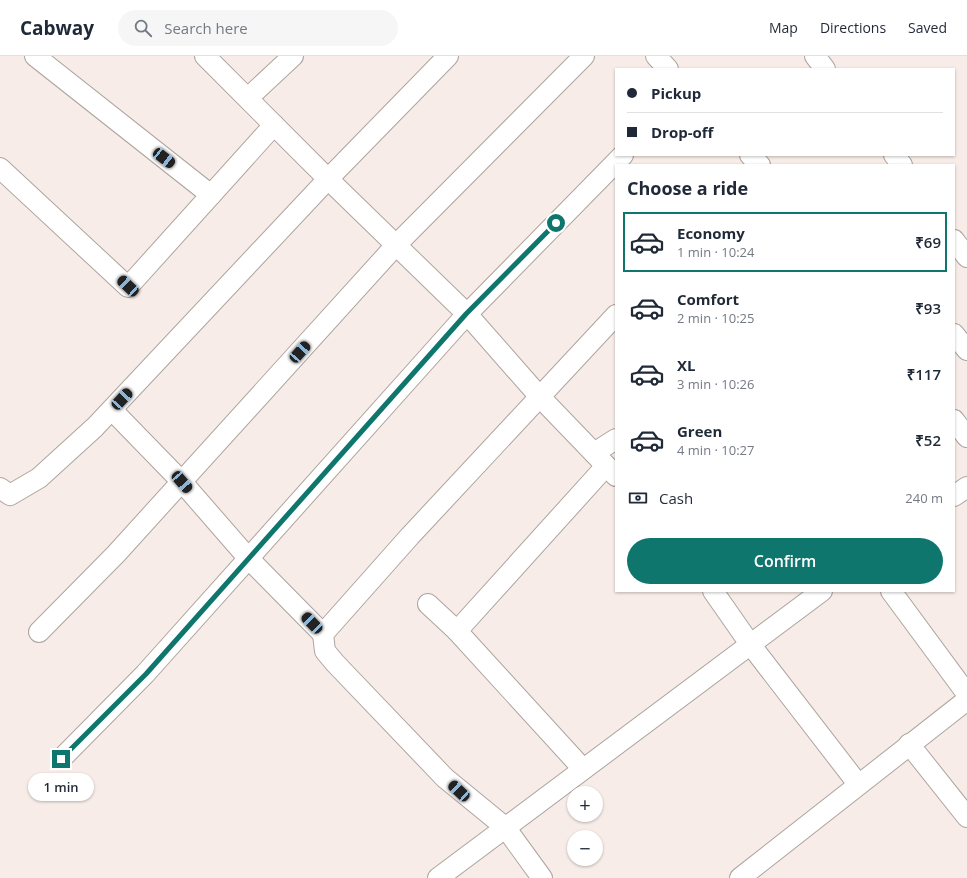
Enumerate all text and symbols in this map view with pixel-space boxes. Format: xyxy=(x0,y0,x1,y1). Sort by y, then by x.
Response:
search box xyxy=(118,10,398,46)
text: Cabway xyxy=(20,15,94,41)
icon: search xyxy=(132,17,154,39)
text: Search here xyxy=(164,18,248,38)
text: Map xyxy=(769,18,798,37)
text: Directions xyxy=(820,18,886,37)
text: Saved xyxy=(908,18,947,37)
text: Pickup xyxy=(651,83,701,103)
text: Drop-off xyxy=(651,122,713,142)
car xyxy=(151,146,177,170)
text: Choose a ride xyxy=(627,176,748,200)
route start xyxy=(547,214,565,232)
text: Economy xyxy=(677,223,745,243)
icon: car xyxy=(629,224,665,260)
text: ₹69 xyxy=(915,232,941,252)
text: 1 min · 10:24 xyxy=(677,243,754,261)
car xyxy=(115,273,141,299)
text: Comfort xyxy=(677,289,739,309)
icon: car xyxy=(629,290,665,326)
text: ₹93 xyxy=(915,298,941,318)
text: 2 min · 10:25 xyxy=(677,309,754,327)
car xyxy=(288,339,312,365)
text: XL xyxy=(677,355,695,375)
icon: car xyxy=(629,356,665,392)
text: ₹117 xyxy=(907,364,941,384)
text: 3 min · 10:26 xyxy=(677,375,754,393)
car xyxy=(109,386,135,412)
text: Green xyxy=(677,421,722,441)
icon: car xyxy=(629,422,665,458)
text: ₹52 xyxy=(915,430,941,450)
text: 4 min · 10:27 xyxy=(677,441,754,459)
car xyxy=(170,469,194,495)
icon: cash xyxy=(627,487,649,509)
text: Cash xyxy=(659,488,693,508)
text: 240 m xyxy=(905,489,943,507)
button: Confirm xyxy=(627,538,943,584)
car xyxy=(299,610,325,636)
route end xyxy=(52,750,70,768)
callout: 1 min xyxy=(28,773,94,801)
text: 1 min xyxy=(43,778,79,796)
car xyxy=(446,778,472,804)
map controls xyxy=(567,786,603,866)
button: + xyxy=(567,786,603,822)
button: − xyxy=(567,830,603,866)

